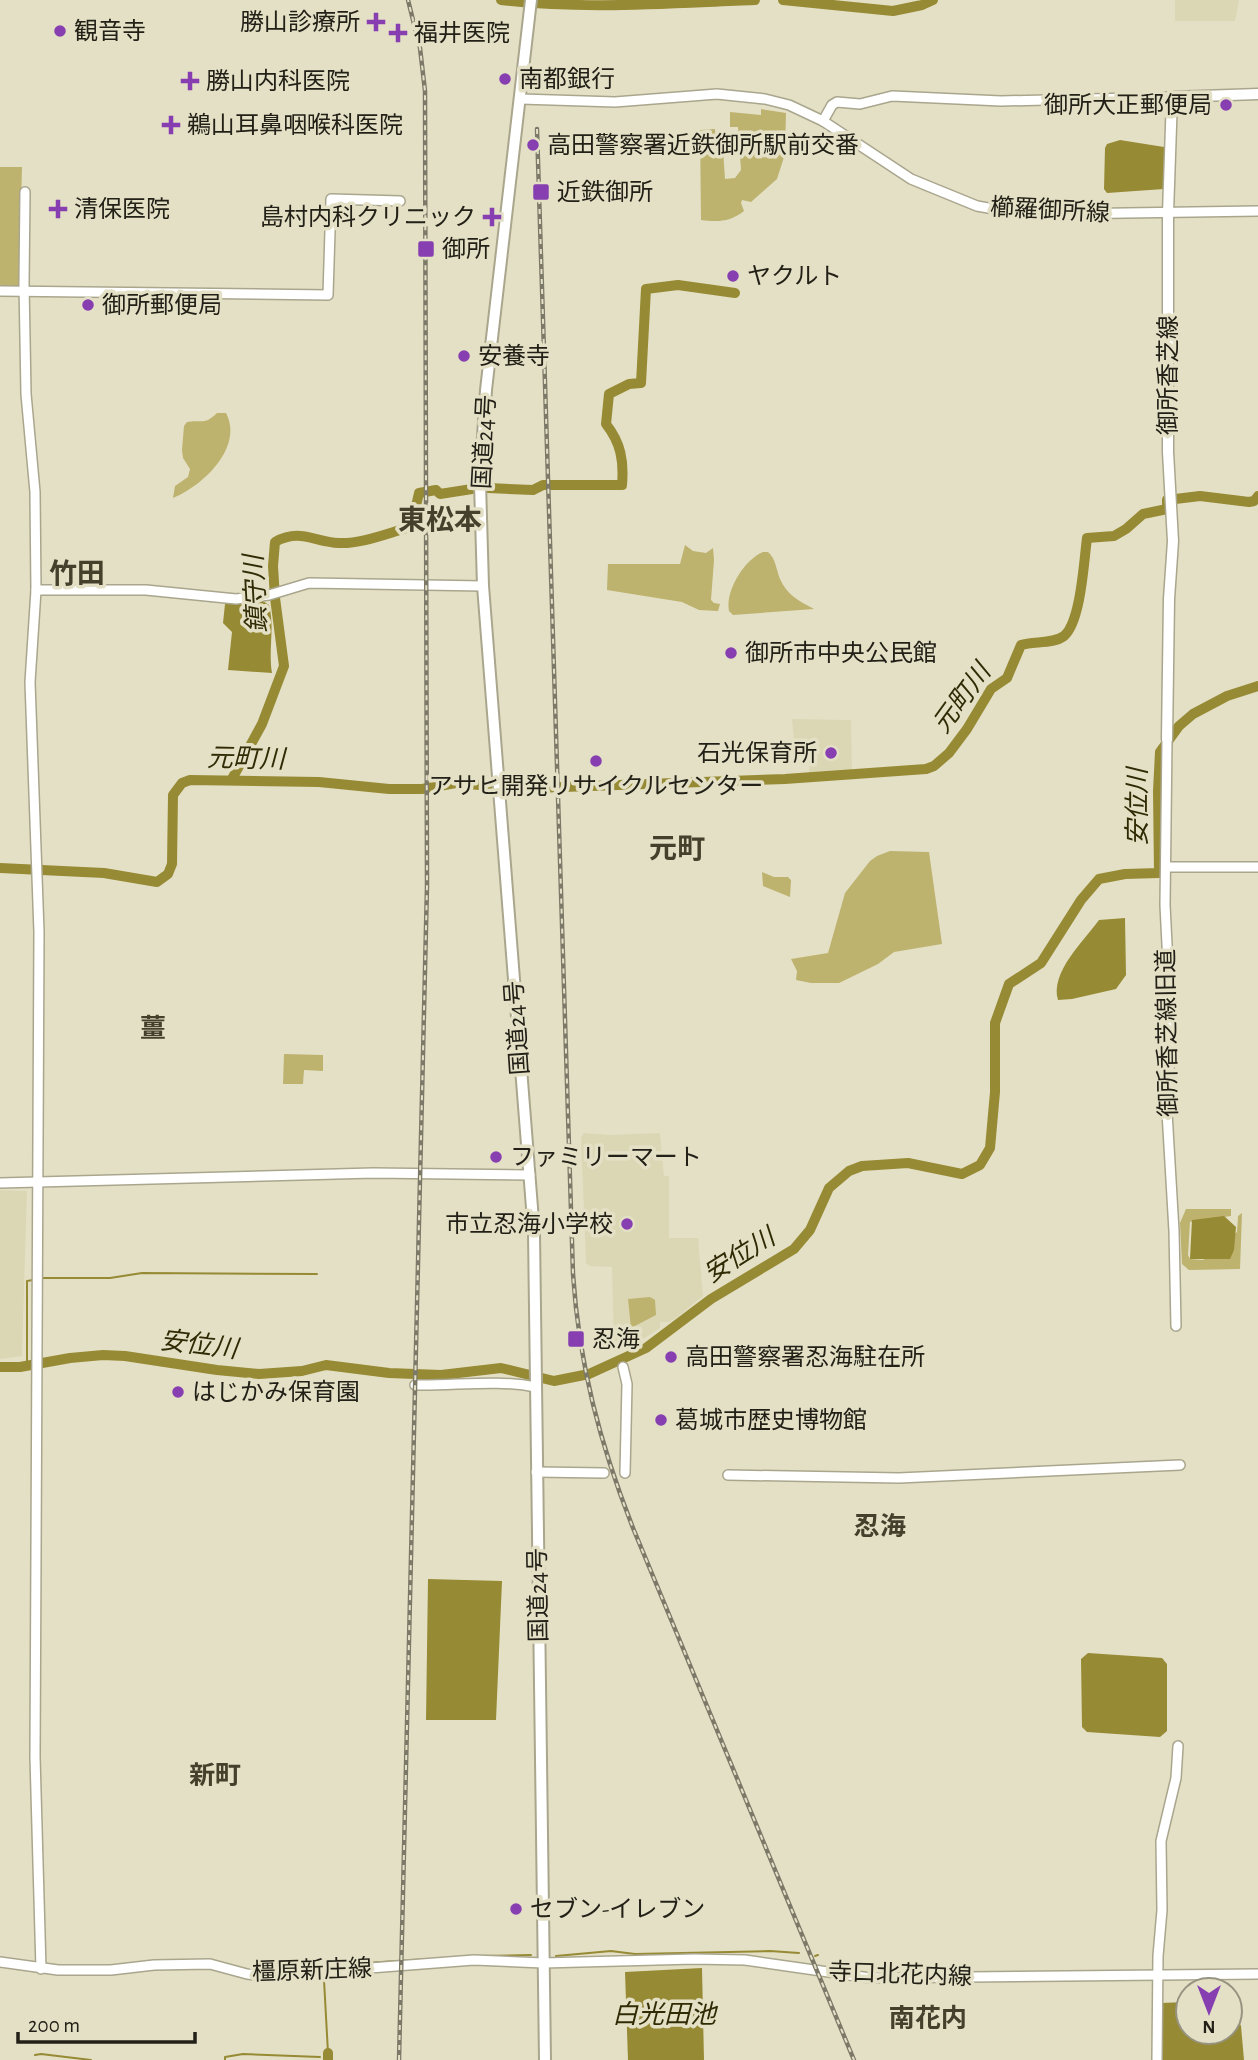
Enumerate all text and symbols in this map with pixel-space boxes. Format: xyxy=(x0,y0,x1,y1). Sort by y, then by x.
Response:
place label: 勝山診療所 xyxy=(240,9,360,35)
marker: 勝山診療所 xyxy=(366,12,386,32)
place label: 観音寺 xyxy=(74,18,146,44)
place label: 福井医院 xyxy=(414,20,510,46)
marker: 観音寺 xyxy=(52,23,68,39)
marker: 福井医院 xyxy=(388,23,408,43)
place label: 南都銀行 xyxy=(519,66,615,92)
place label: 勝山内科医院 xyxy=(206,68,350,94)
marker: 勝山内科医院 xyxy=(180,71,200,91)
marker: 南都銀行 xyxy=(497,71,513,87)
place label: 御所大正郵便局 xyxy=(1044,92,1212,118)
marker: 御所大正郵便局 xyxy=(1218,97,1234,113)
place label: 鵜山耳鼻咽喉科医院 xyxy=(187,112,403,138)
marker: 鵜山耳鼻咽喉科医院 xyxy=(161,115,181,135)
place label: 高田警察署近鉄御所駅前交番 xyxy=(547,132,859,158)
marker: 高田警察署近鉄御所駅前交番 xyxy=(525,137,541,153)
place label: 近鉄御所 xyxy=(557,179,653,205)
marker: 近鉄御所 xyxy=(531,182,551,202)
street label: 櫛羅御所線 xyxy=(989,194,1111,226)
place label: 清保医院 xyxy=(74,196,170,222)
marker: 清保医院 xyxy=(48,199,68,219)
place label: 島村内科クリニック xyxy=(260,204,476,230)
marker: 島村内科クリニック xyxy=(482,207,502,227)
place label: 御所 xyxy=(442,236,490,262)
marker: 御所 xyxy=(416,239,436,259)
place label: ヤクルト xyxy=(747,264,842,289)
marker: ヤクルト xyxy=(725,268,741,284)
place label: 御所郵便局 xyxy=(102,292,222,318)
marker: 御所郵便局 xyxy=(80,297,96,313)
street label: 御所香芝線 xyxy=(1155,315,1181,435)
place label: 安養寺 xyxy=(478,343,550,369)
marker: 安養寺 xyxy=(456,348,472,364)
street label: 国道24号 xyxy=(469,394,499,490)
district label: 東松本 xyxy=(398,505,482,535)
water label: 鎮守川 xyxy=(240,551,271,634)
district label: 竹田 xyxy=(49,559,105,589)
place label: 御所市中央公民館 xyxy=(745,640,937,666)
marker: 御所市中央公民館 xyxy=(723,645,739,661)
water label: 元町川 xyxy=(928,657,997,738)
place label: 石光保育所 xyxy=(697,740,817,766)
water label: 元町川 xyxy=(207,745,288,773)
marker: 石光保育所 xyxy=(823,745,839,761)
marker: アサヒ開発リサイクルセンター xyxy=(588,753,604,769)
water label: 安位川 xyxy=(1124,765,1151,846)
place label: アサヒ開発リサイクルセンター xyxy=(429,773,763,799)
district label: 元町 xyxy=(649,835,705,864)
street label: 御所香芝線旧道 xyxy=(1153,949,1181,1117)
street label: 国道24号 xyxy=(501,980,533,1076)
district label: 薑 xyxy=(140,1014,166,1042)
place label: ファミリーマート xyxy=(510,1146,702,1170)
marker: ファミリーマート xyxy=(488,1149,504,1165)
place label: 市立忍海小学校 xyxy=(445,1211,613,1237)
marker: 市立忍海小学校 xyxy=(619,1216,635,1232)
water label: 安位川 xyxy=(699,1222,782,1288)
water label: 安位川 xyxy=(159,1326,242,1363)
place label: 忍海 xyxy=(592,1326,640,1352)
marker: 忍海 xyxy=(566,1329,586,1349)
place label: 高田警察署忍海駐在所 xyxy=(685,1344,925,1370)
marker: 高田警察署忍海駐在所 xyxy=(663,1349,679,1365)
place label: はじかみ保育園 xyxy=(192,1379,360,1405)
marker: はじかみ保育園 xyxy=(170,1384,186,1400)
place label: 葛城市歴史博物館 xyxy=(675,1407,867,1433)
marker: 葛城市歴史博物館 xyxy=(653,1412,669,1428)
district label: 忍海 xyxy=(854,1512,906,1540)
street label: 国道24号 xyxy=(524,1548,552,1642)
district label: 新町 xyxy=(189,1762,241,1789)
place label: セブン-イレブン xyxy=(530,1896,705,1922)
marker: セブン-イレブン xyxy=(508,1901,524,1917)
street label: 橿原新庄線 xyxy=(252,1955,372,1985)
street label: 寺口北花内線 xyxy=(828,1958,972,1990)
north arrow xyxy=(1174,1976,1244,2046)
scale bar xyxy=(18,2000,194,2044)
water label: 白光田池 xyxy=(612,2001,719,2028)
district label: 南花内 xyxy=(889,2004,967,2032)
text: 200 m xyxy=(28,2015,80,2036)
text: N xyxy=(1202,2017,1216,2036)

